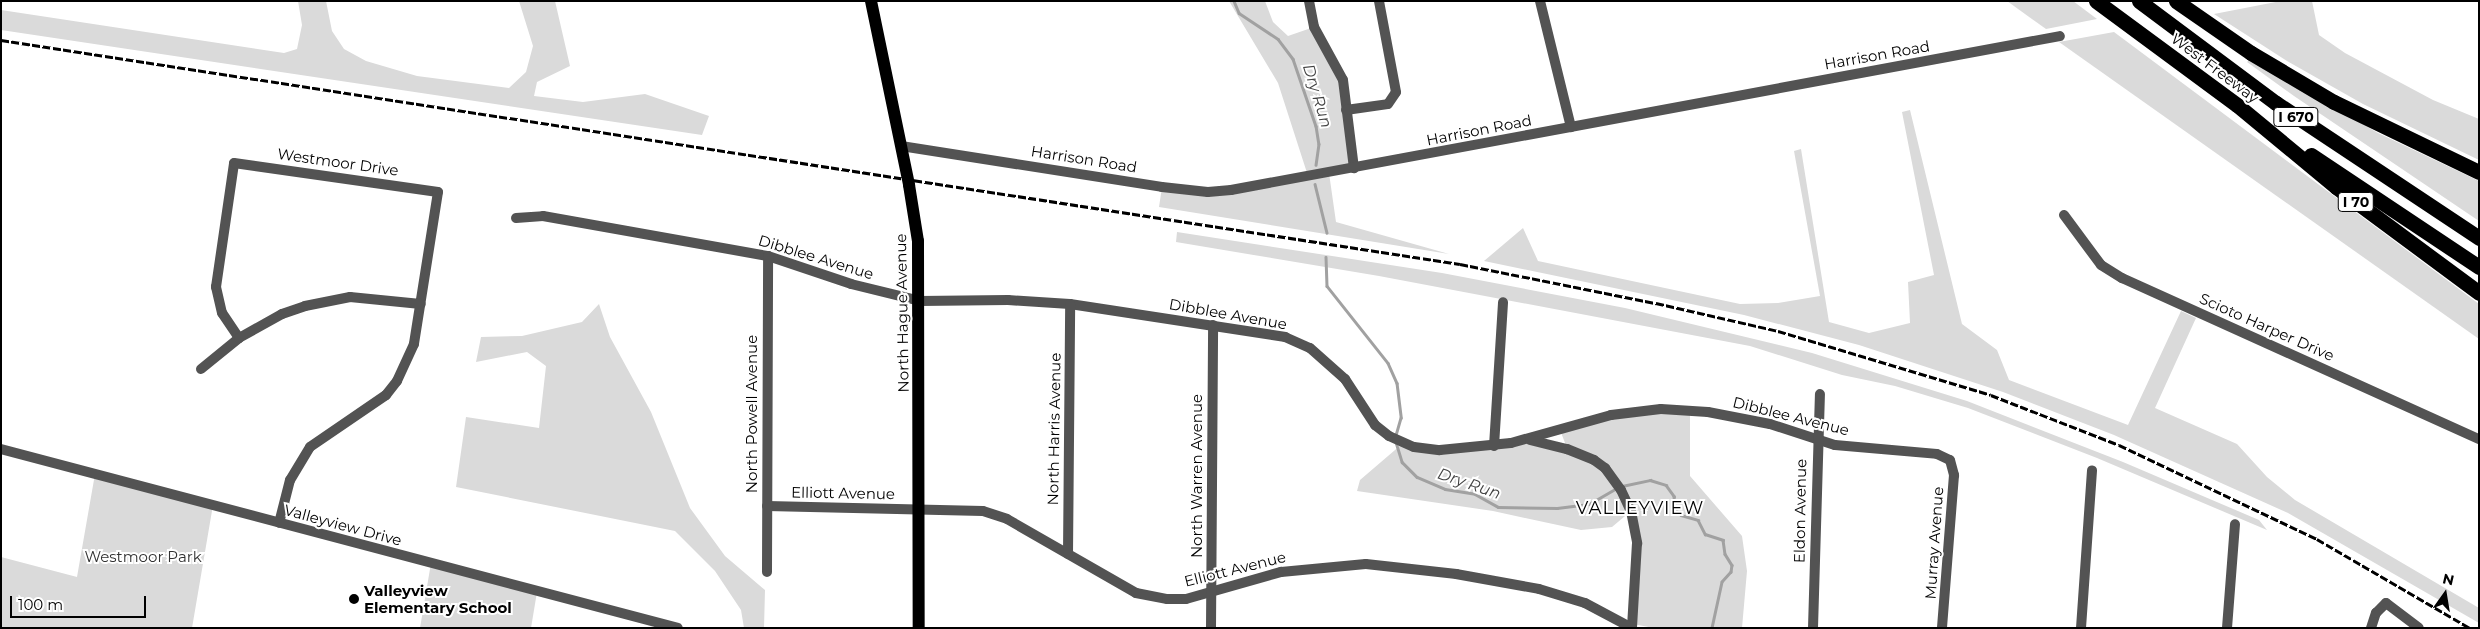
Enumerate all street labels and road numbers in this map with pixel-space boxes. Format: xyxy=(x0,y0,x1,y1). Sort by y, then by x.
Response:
street label: West Freeway xyxy=(2168,29,2262,107)
street label: Harrison Road xyxy=(1823,37,1931,73)
road number: I 670 xyxy=(2272,105,2320,128)
street label: Harrison Road xyxy=(1425,111,1533,149)
street label: Harrison Road xyxy=(1030,142,1138,176)
street label: Westmoor Drive xyxy=(276,145,400,179)
road number: I 70 xyxy=(2337,190,2375,213)
street label: Dibblee Avenue xyxy=(756,231,876,283)
street label: North Hague Avenue xyxy=(892,233,912,393)
street label: Scioto Harper Drive xyxy=(2197,289,2337,365)
street label: Dibblee Avenue xyxy=(1168,295,1288,333)
street label: North Powell Avenue xyxy=(743,335,761,493)
street label: North Harris Avenue xyxy=(1044,352,1064,506)
street label: Dibblee Avenue xyxy=(1731,393,1851,439)
street label: North Warren Avenue xyxy=(1188,394,1206,558)
street label: Eldon Avenue xyxy=(1790,459,1810,563)
street label: Elliott Avenue xyxy=(791,483,895,503)
street label: Murray Avenue xyxy=(1921,486,1947,600)
street label: Valleyview Drive xyxy=(282,501,404,549)
street label: Elliott Avenue xyxy=(1182,548,1288,590)

